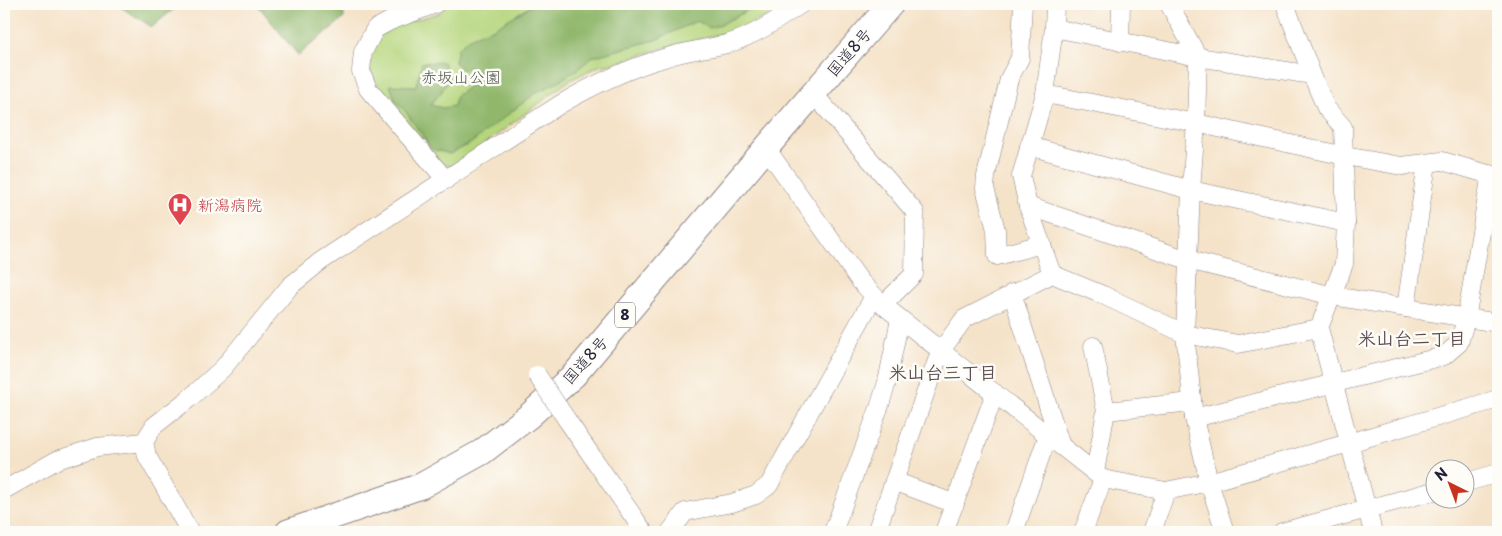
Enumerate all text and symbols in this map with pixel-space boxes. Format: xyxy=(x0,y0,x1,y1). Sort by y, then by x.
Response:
street label: 国道8号 xyxy=(820,22,876,81)
park label: 赤坂山公園 xyxy=(421,64,501,88)
hospital icon: 新潟病院 xyxy=(167,192,193,226)
place label: 新潟病院 xyxy=(198,192,262,216)
road number: 8 xyxy=(615,302,635,328)
district label: 米山台二丁目 xyxy=(1358,324,1466,351)
street label: 国道8号 xyxy=(556,330,613,389)
district label: 米山台三丁目 xyxy=(889,358,997,385)
north arrow xyxy=(1424,458,1474,508)
text: N xyxy=(1430,462,1452,485)

